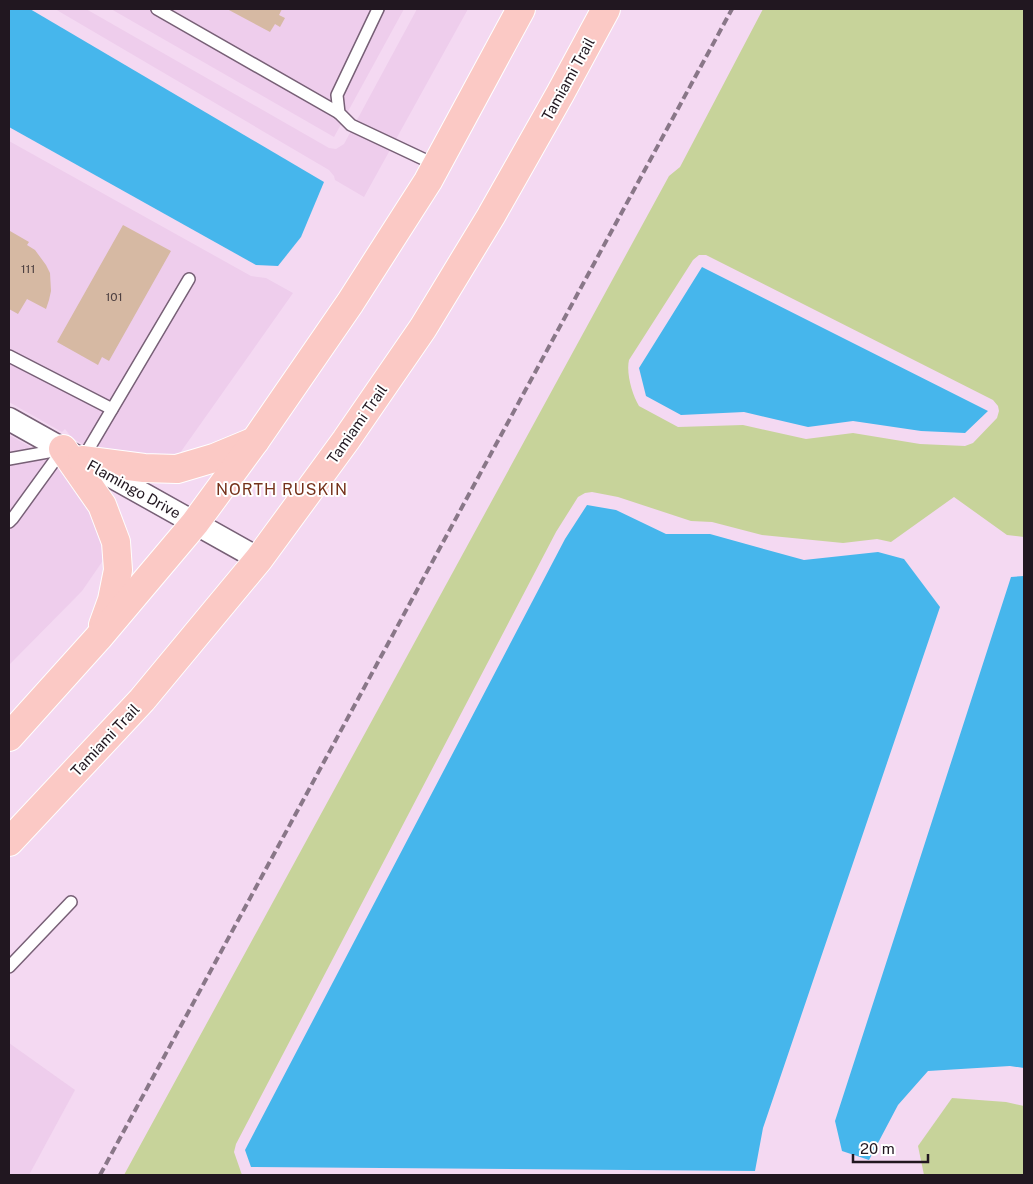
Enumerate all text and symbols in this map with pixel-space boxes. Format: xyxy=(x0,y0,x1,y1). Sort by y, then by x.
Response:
street label: Tamiami Trail xyxy=(538,35,598,123)
house number: 111 xyxy=(21,262,35,276)
house number: 101 xyxy=(105,290,123,304)
street label: Tamiami Trail xyxy=(324,381,390,467)
street label: Flamingo Drive xyxy=(84,456,184,522)
district label: NORTH RUSKIN xyxy=(216,480,348,499)
street label: Tamiami Trail xyxy=(67,700,143,780)
scale bar xyxy=(853,1132,928,1164)
text: 20 m xyxy=(860,1140,895,1157)

